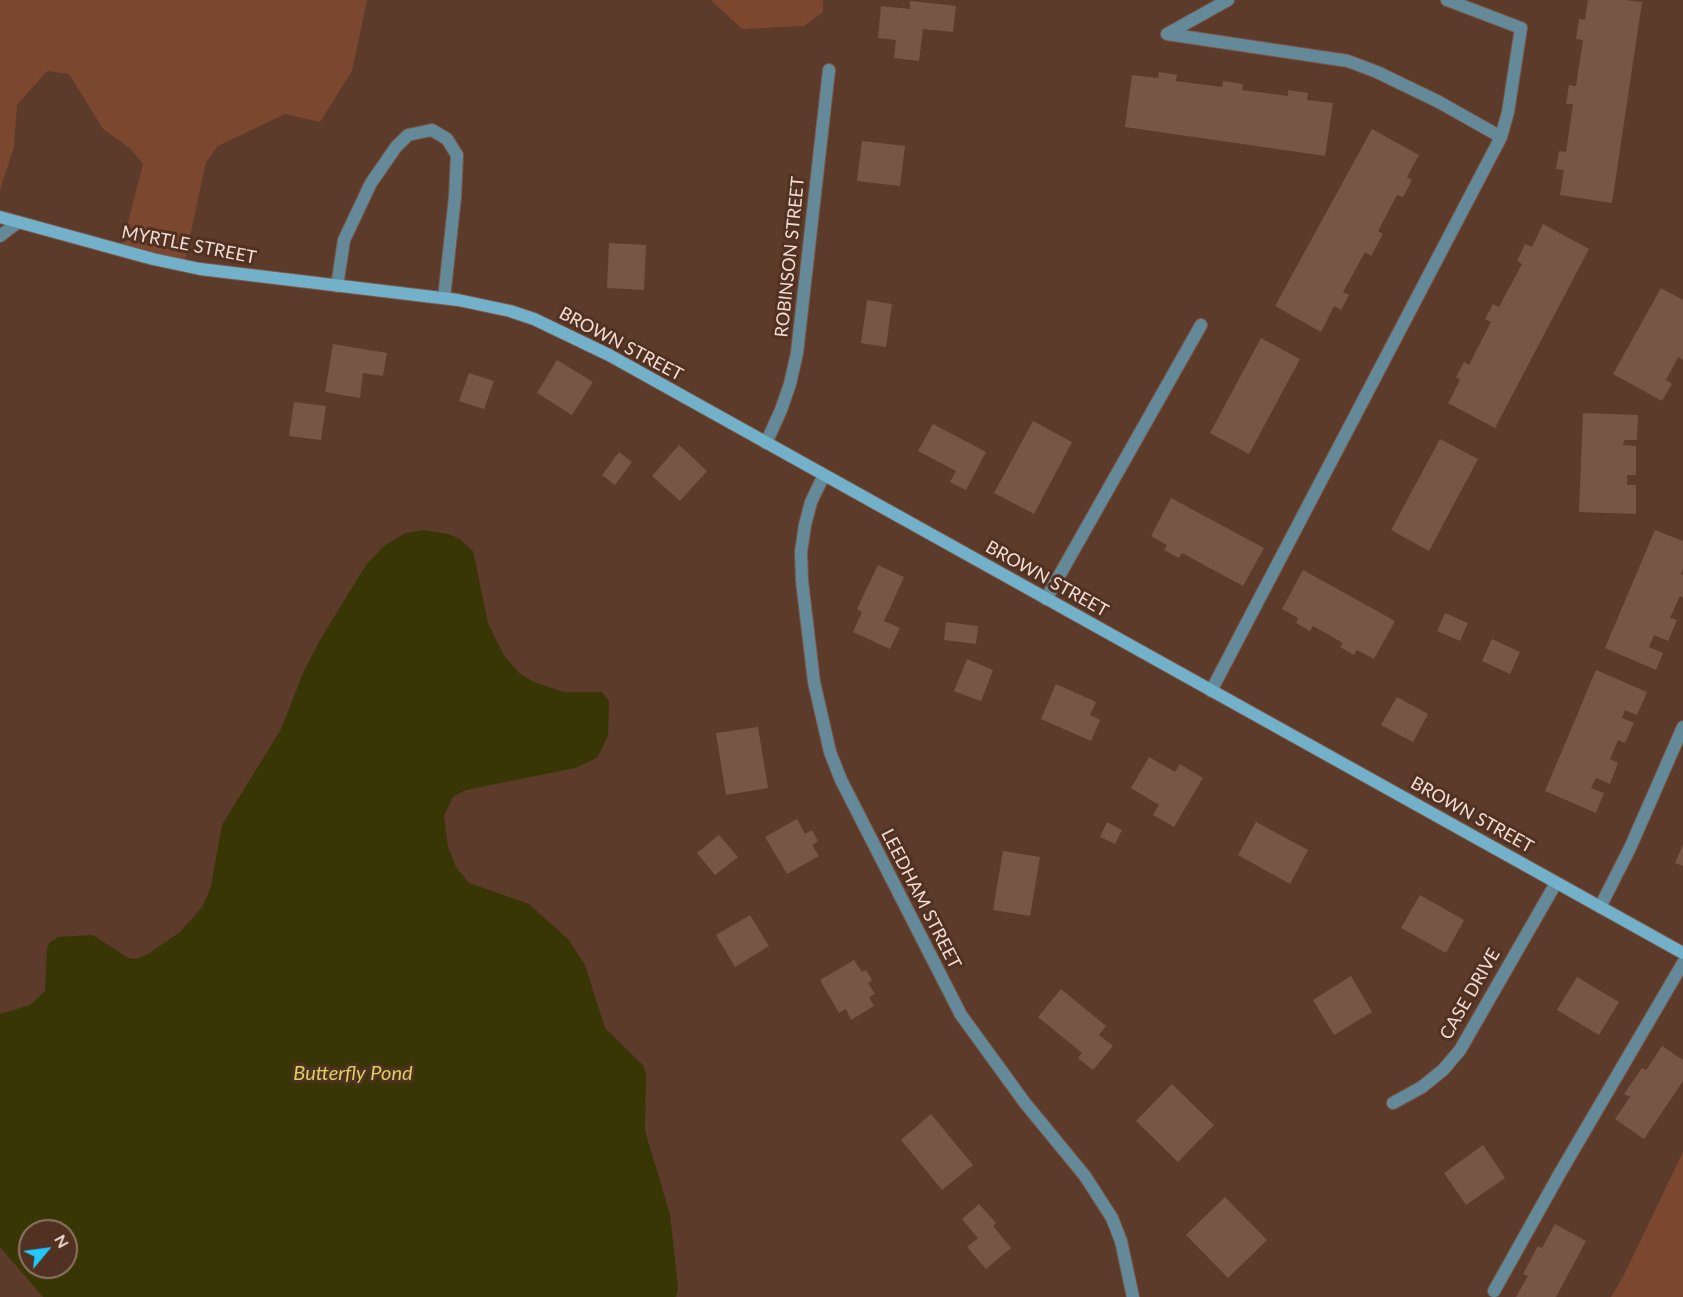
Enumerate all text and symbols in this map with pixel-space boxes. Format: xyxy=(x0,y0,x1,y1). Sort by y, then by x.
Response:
street label: ROBINSON STREET xyxy=(771,176,809,338)
street label: MYRTLE STREET xyxy=(120,221,258,269)
street label: BROWN STREET xyxy=(555,302,687,386)
street label: BROWN STREET xyxy=(982,536,1112,622)
street label: BROWN STREET xyxy=(1407,772,1537,858)
street label: LEEDHAM STREET xyxy=(876,825,966,973)
street label: CASE DRIVE xyxy=(1435,945,1505,1043)
water label: Butterfly Pond xyxy=(293,1062,413,1086)
north arrow xyxy=(18,1219,78,1279)
text: N xyxy=(51,1231,74,1251)

